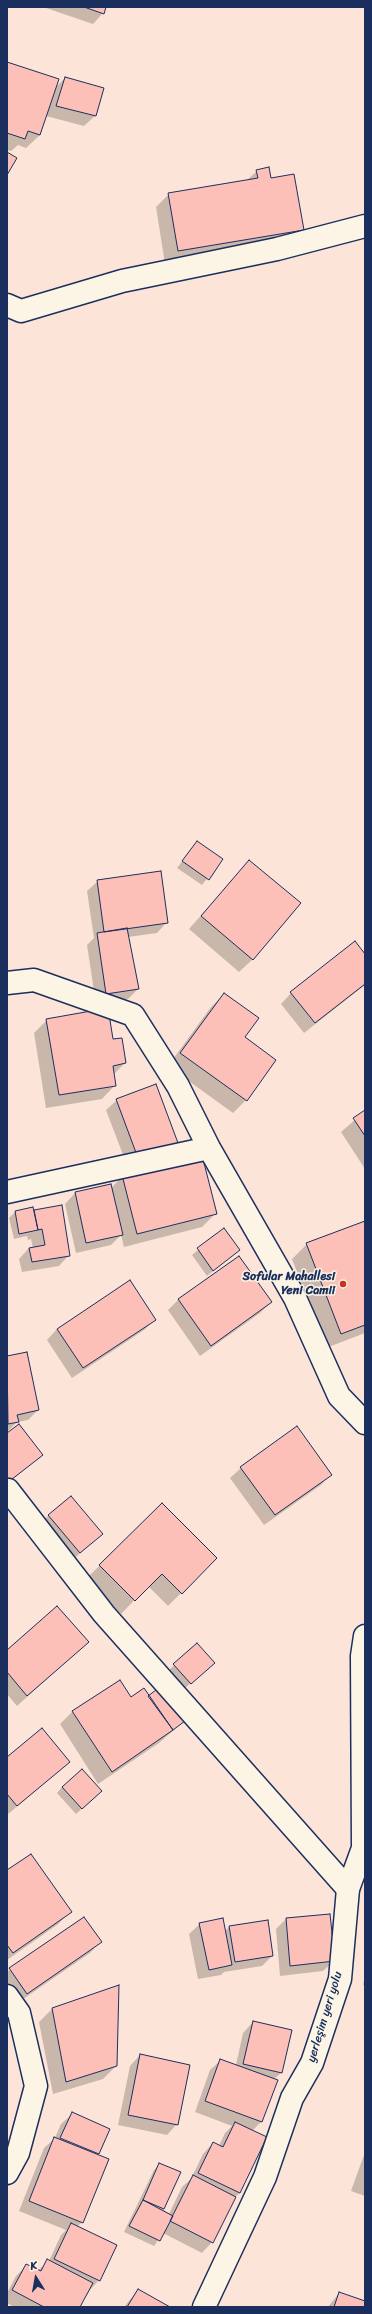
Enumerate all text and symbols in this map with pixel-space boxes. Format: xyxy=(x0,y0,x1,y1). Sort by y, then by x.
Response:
place label: Sofular Mahallesi Yeni Camii xyxy=(243,1270,335,1298)
marker: Sofular Mahallesi Yeni Camii xyxy=(338,1279,348,1289)
street label: yerleşim yeri yolu xyxy=(304,1970,346,2064)
text: K xyxy=(29,2256,39,2276)
north arrow xyxy=(16,2258,56,2298)

